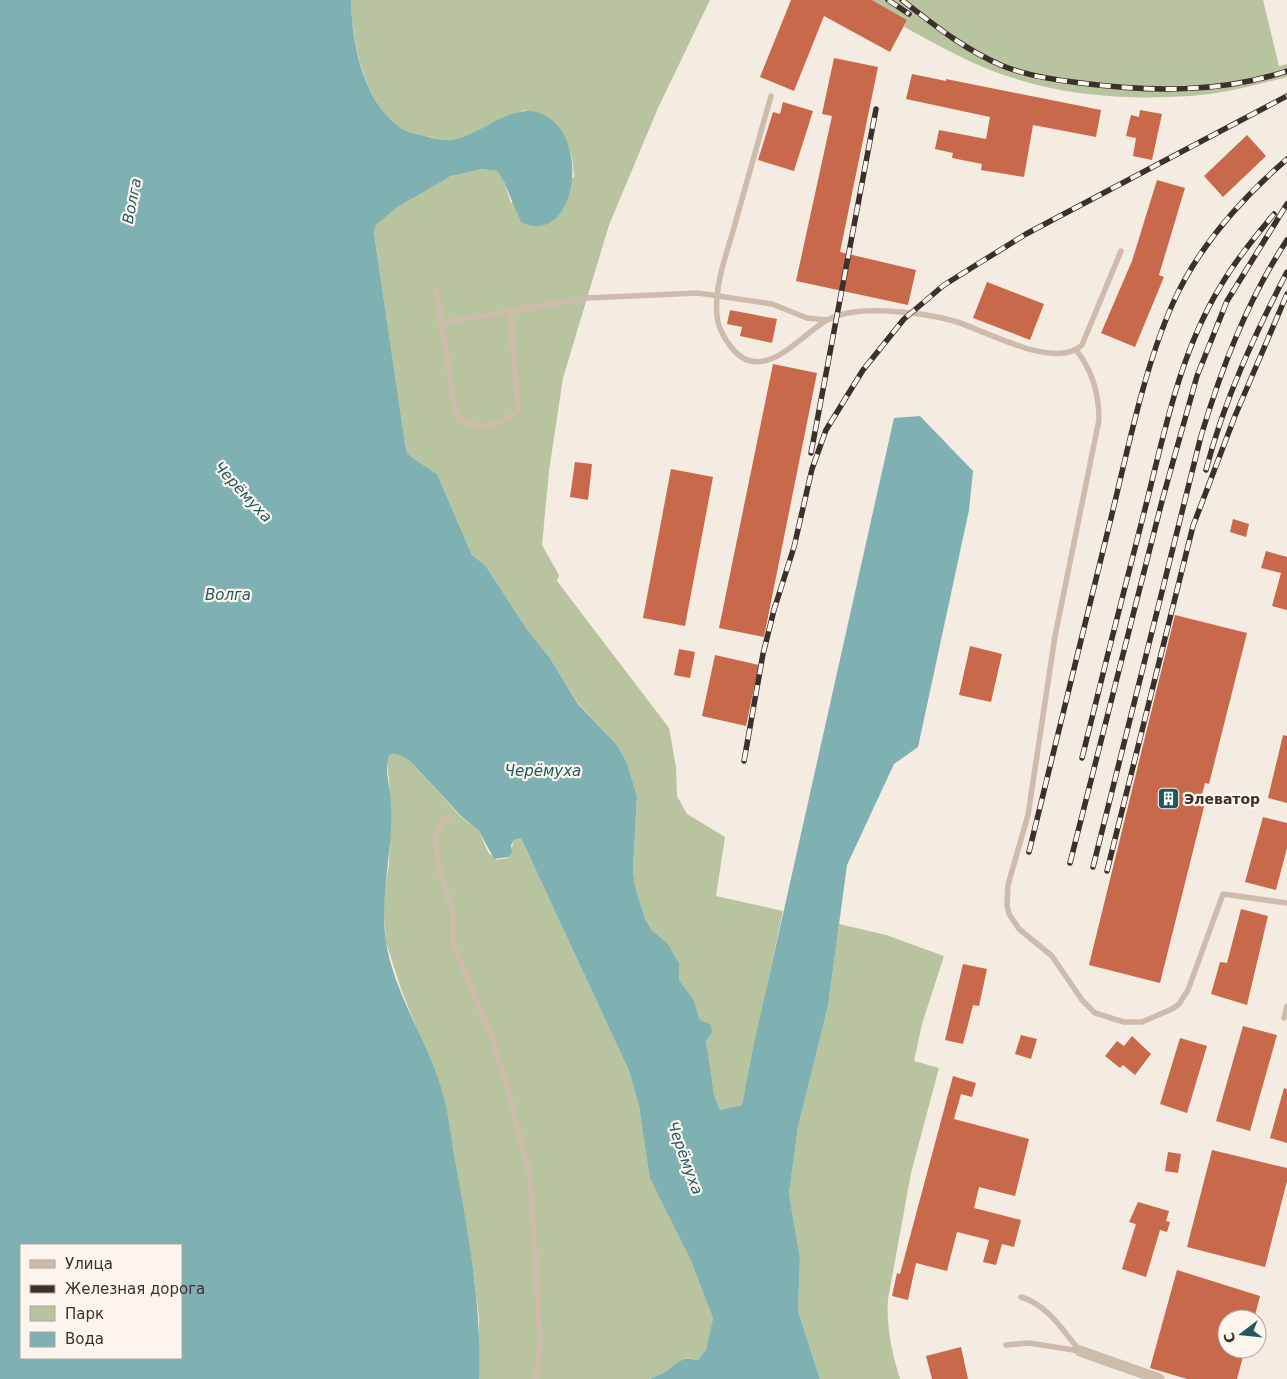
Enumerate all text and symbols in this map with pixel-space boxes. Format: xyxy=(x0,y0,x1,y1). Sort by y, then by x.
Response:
water label: Волга xyxy=(119,177,145,225)
water label: Черёмуха xyxy=(210,458,276,526)
water label: Волга xyxy=(205,586,251,604)
water label: Черёмуха xyxy=(505,762,581,780)
building icon: Элеватор xyxy=(1156,787,1180,811)
place label: Элеватор xyxy=(1184,791,1260,807)
water label: Черёмуха xyxy=(663,1119,707,1197)
legend xyxy=(20,1244,182,1359)
text: Улица xyxy=(65,1255,113,1273)
text: Железная дорога xyxy=(65,1280,205,1298)
text: Парк xyxy=(65,1305,104,1323)
north arrow xyxy=(1217,1309,1267,1359)
text: Вода xyxy=(65,1330,104,1348)
text: С xyxy=(1220,1330,1239,1345)

